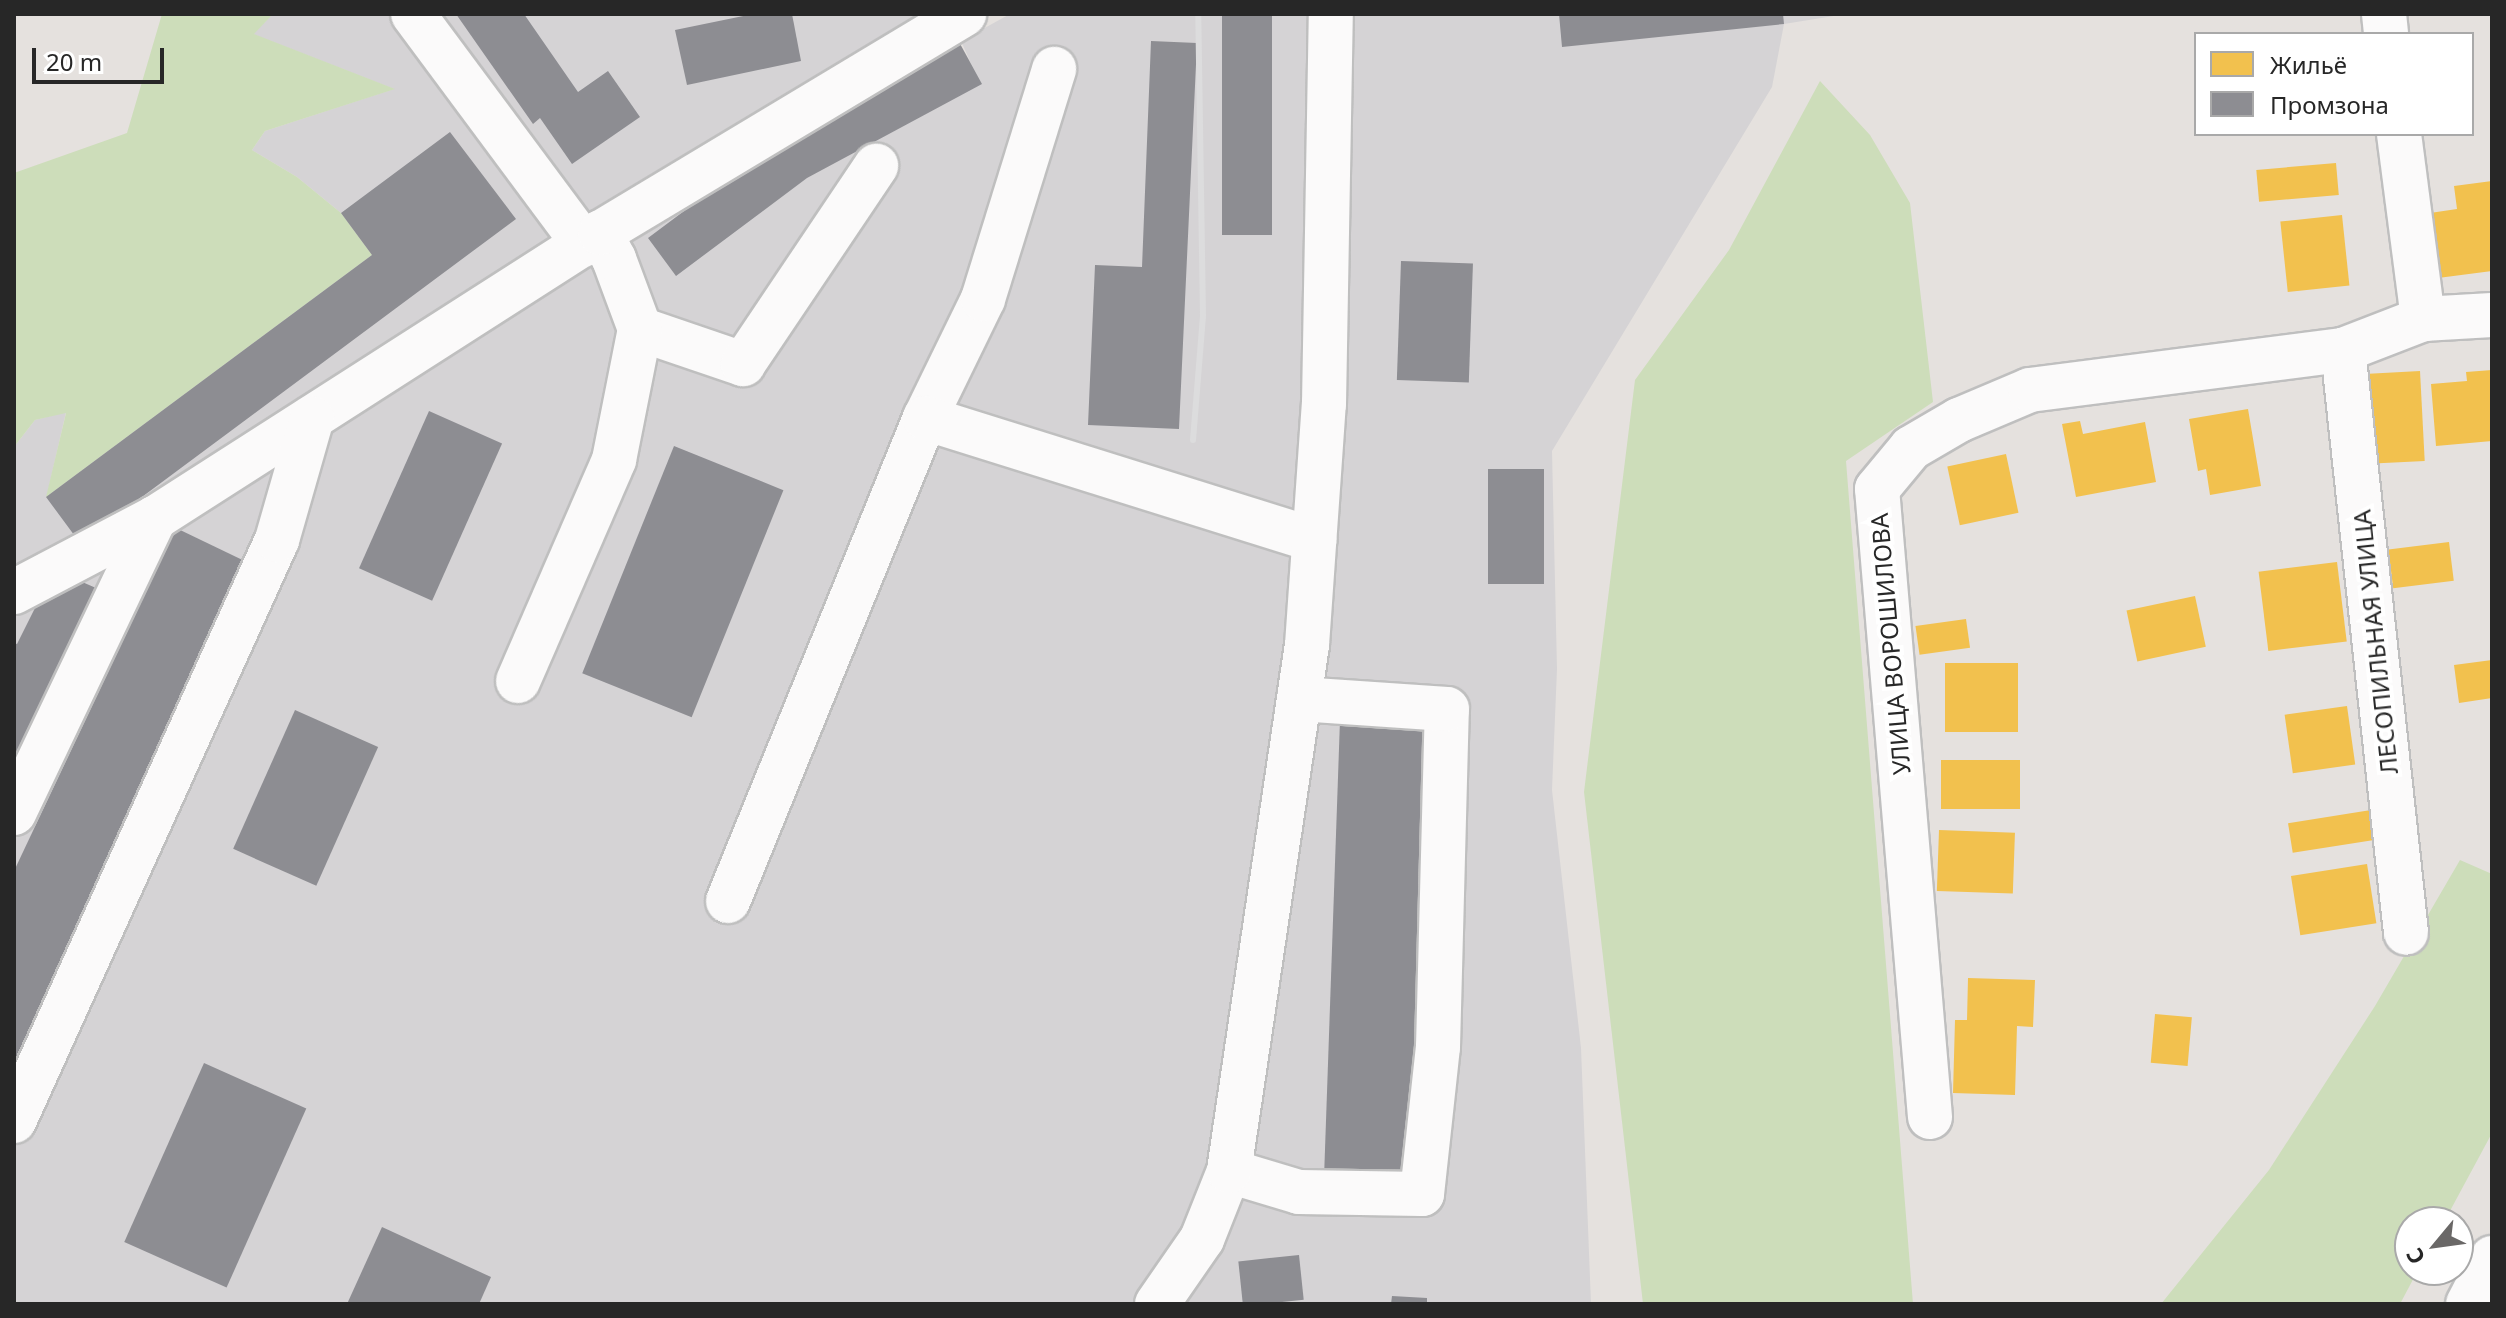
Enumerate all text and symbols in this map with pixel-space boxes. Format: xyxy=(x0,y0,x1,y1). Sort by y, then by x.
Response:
scale bar xyxy=(36,32,168,82)
legend xyxy=(2194,32,2474,136)
text: 20 m xyxy=(46,45,102,78)
text: Жильё xyxy=(2270,48,2347,81)
text: Промзона xyxy=(2270,88,2389,121)
street label: ЛЕСОПИЛЬНАЯ УЛИЦА xyxy=(2347,508,2403,776)
street label: УЛИЦА ВОРОШИЛОВА xyxy=(1864,512,1916,776)
north arrow xyxy=(2394,1206,2474,1286)
text: С xyxy=(2398,1243,2431,1270)

